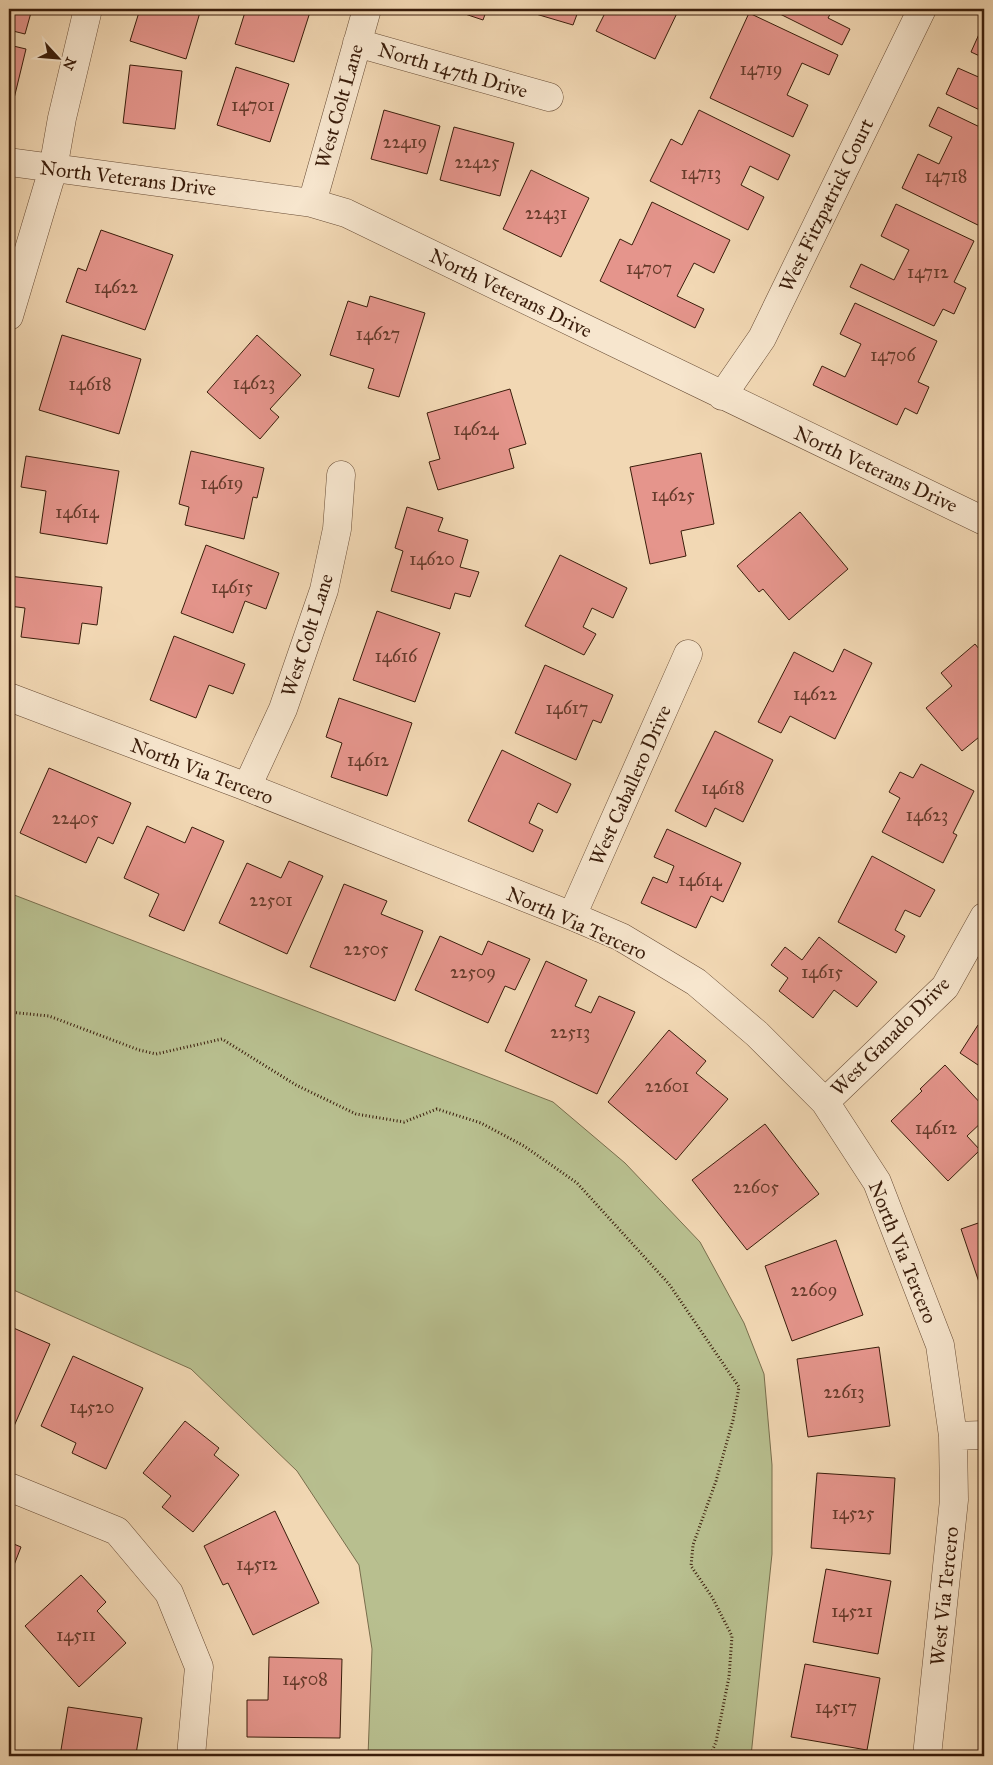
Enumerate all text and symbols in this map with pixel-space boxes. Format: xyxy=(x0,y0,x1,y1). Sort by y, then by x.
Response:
north arrow xyxy=(32,32,82,82)
street label: North 147th Drive xyxy=(375,37,531,103)
street label: West Colt Lane xyxy=(310,41,368,171)
text: N xyxy=(59,54,79,73)
house number: 14719 xyxy=(740,58,782,80)
house number: 14701 xyxy=(231,94,275,116)
street label: West Fitzpatrick Court xyxy=(774,115,878,295)
house number: 22419 xyxy=(383,131,427,153)
house number: 22425 xyxy=(455,151,500,173)
street label: North Veterans Drive xyxy=(38,155,218,201)
house number: 14713 xyxy=(681,162,721,184)
house number: 14718 xyxy=(925,165,967,187)
house number: 22431 xyxy=(525,202,567,224)
street label: North Veterans Drive xyxy=(426,243,596,343)
house number: 14707 xyxy=(626,257,672,279)
house number: 14712 xyxy=(907,261,949,283)
house number: 14622 xyxy=(94,276,138,298)
house number: 14627 xyxy=(356,323,400,345)
house number: 14706 xyxy=(870,344,917,366)
house number: 14623 xyxy=(233,372,275,394)
house number: 14618 xyxy=(69,373,111,395)
house number: 14624 xyxy=(453,418,500,440)
street label: North Veterans Drive xyxy=(790,421,962,517)
house number: 14619 xyxy=(201,472,243,494)
house number: 14625 xyxy=(651,484,695,506)
house number: 14614 xyxy=(55,501,100,523)
house number: 14620 xyxy=(409,548,455,570)
street label: West Colt Lane xyxy=(276,570,338,700)
house number: 14615 xyxy=(211,576,253,598)
house number: 14616 xyxy=(375,645,418,667)
house number: 14622 xyxy=(793,683,837,705)
house number: 14617 xyxy=(546,697,588,719)
street label: West Caballero Drive xyxy=(584,701,676,869)
street label: North Via Tercero xyxy=(127,733,277,809)
house number: 14612 xyxy=(347,749,389,771)
house number: 14618 xyxy=(702,777,744,799)
house number: 14623 xyxy=(906,804,948,826)
house number: 22405 xyxy=(52,807,99,829)
house number: 14614 xyxy=(678,869,723,891)
street label: North Via Tercero xyxy=(503,881,651,965)
house number: 22501 xyxy=(249,889,293,911)
house number: 22505 xyxy=(344,938,389,960)
house number: 22509 xyxy=(450,961,496,983)
house number: 14615 xyxy=(801,961,843,983)
street label: West Ganado Drive xyxy=(826,972,954,1100)
house number: 22513 xyxy=(550,1021,590,1043)
house number: 22601 xyxy=(645,1075,689,1097)
house number: 14612 xyxy=(915,1117,957,1139)
house number: 22605 xyxy=(733,1176,780,1198)
street label: North Via Tercero xyxy=(864,1177,942,1327)
house number: 22609 xyxy=(790,1279,838,1301)
house number: 22613 xyxy=(823,1381,865,1403)
house number: 14520 xyxy=(70,1396,114,1418)
house number: 14525 xyxy=(832,1502,875,1524)
street label: West Via Tercero xyxy=(925,1525,963,1667)
house number: 14512 xyxy=(236,1553,278,1575)
house number: 14521 xyxy=(831,1600,873,1622)
house number: 14511 xyxy=(56,1624,96,1646)
house number: 14508 xyxy=(282,1668,328,1690)
house number: 14517 xyxy=(815,1696,857,1718)

